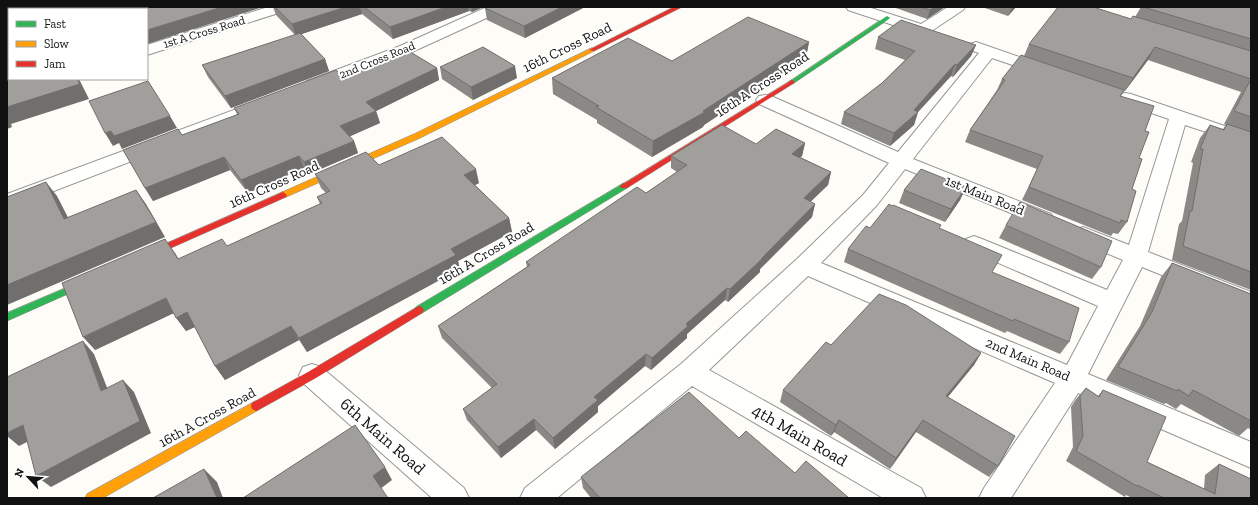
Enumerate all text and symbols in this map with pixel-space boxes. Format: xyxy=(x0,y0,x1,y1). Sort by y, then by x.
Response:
legend xyxy=(8,8,148,80)
street label: 1st A Cross Road xyxy=(161,13,247,51)
text: Fast xyxy=(44,17,67,31)
street label: 16th Cross Road xyxy=(520,19,615,76)
text: Slow xyxy=(44,37,70,51)
street label: 2nd Cross Road xyxy=(337,38,417,82)
street label: 16th A Cross Road xyxy=(712,48,812,121)
text: Jam xyxy=(44,57,66,71)
street label: 16th Cross Road xyxy=(227,157,322,212)
street label: 1st Main Road xyxy=(943,172,1027,219)
street label: 16th A Cross Road xyxy=(436,218,537,289)
street label: 2nd Main Road xyxy=(983,334,1073,385)
street label: 16th A Cross Road xyxy=(156,384,259,451)
street label: 6th Main Road xyxy=(336,394,430,479)
street label: 4th Main Road xyxy=(749,400,852,471)
north arrow xyxy=(8,457,48,497)
text: N xyxy=(12,466,27,479)

